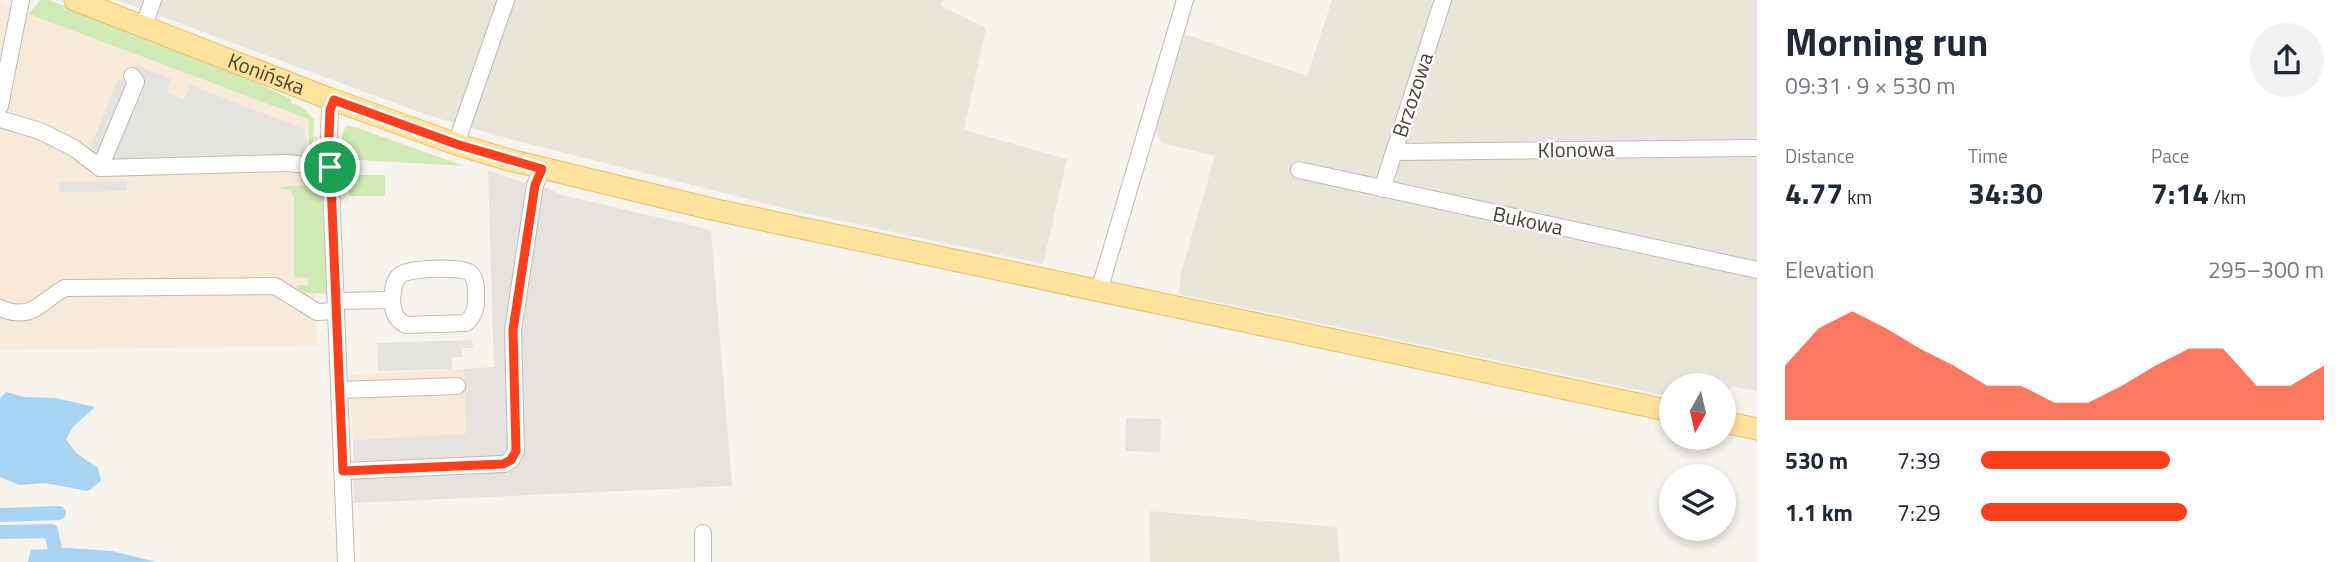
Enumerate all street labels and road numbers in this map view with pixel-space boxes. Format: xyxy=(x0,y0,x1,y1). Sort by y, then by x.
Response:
street label: Konińska xyxy=(223,44,310,103)
street label: Brzozowa xyxy=(1383,48,1441,141)
street label: Klonowa xyxy=(1537,132,1615,166)
street label: Bukowa xyxy=(1490,197,1567,243)

